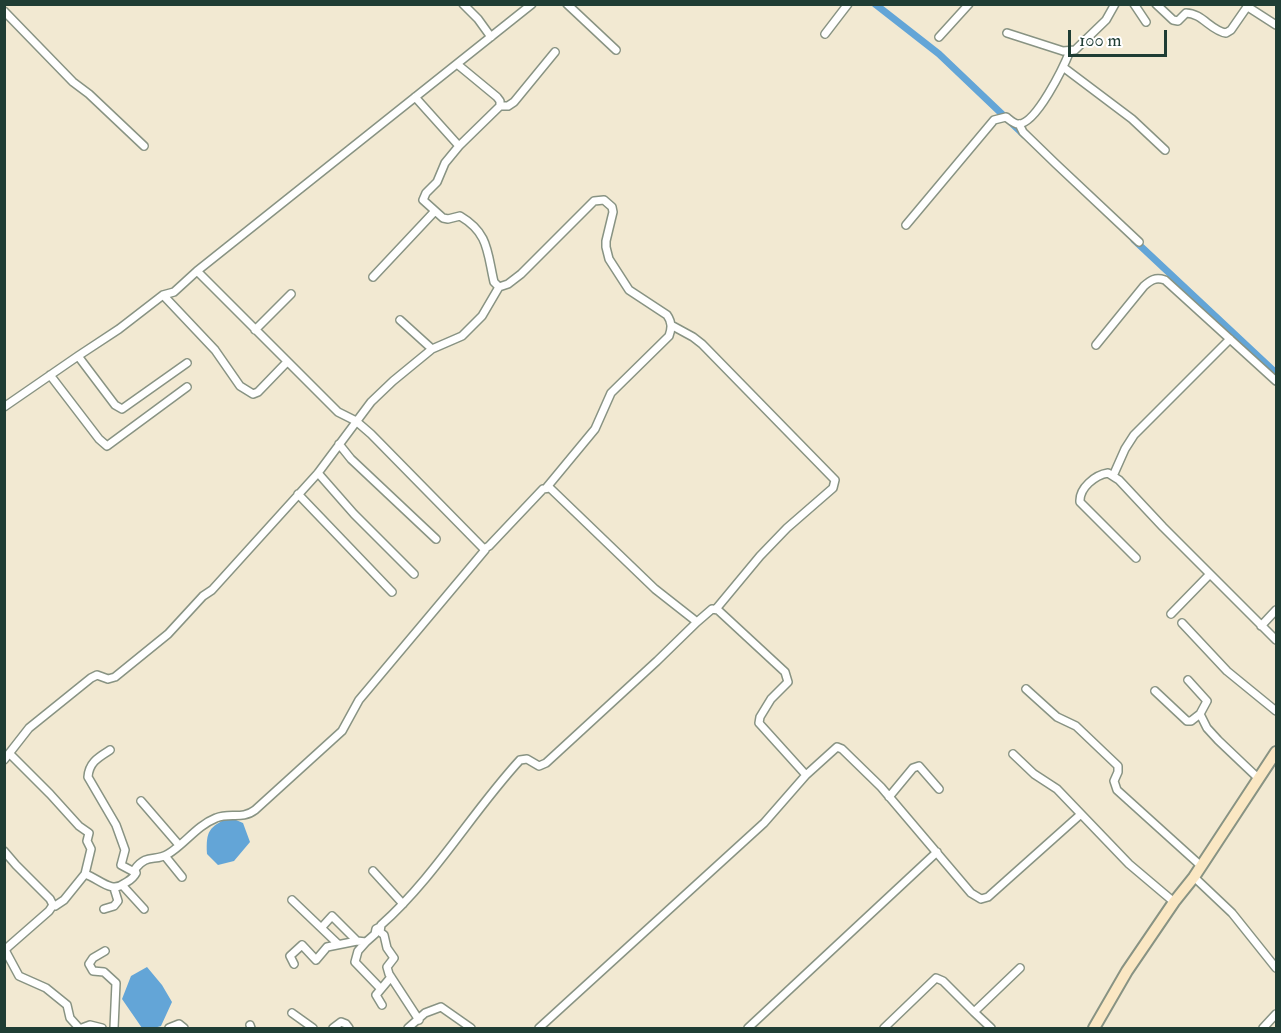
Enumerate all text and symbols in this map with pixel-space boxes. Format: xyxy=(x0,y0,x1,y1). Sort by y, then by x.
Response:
scale bar xyxy=(1071,18,1170,56)
text: 100 m xyxy=(1079,29,1122,52)

